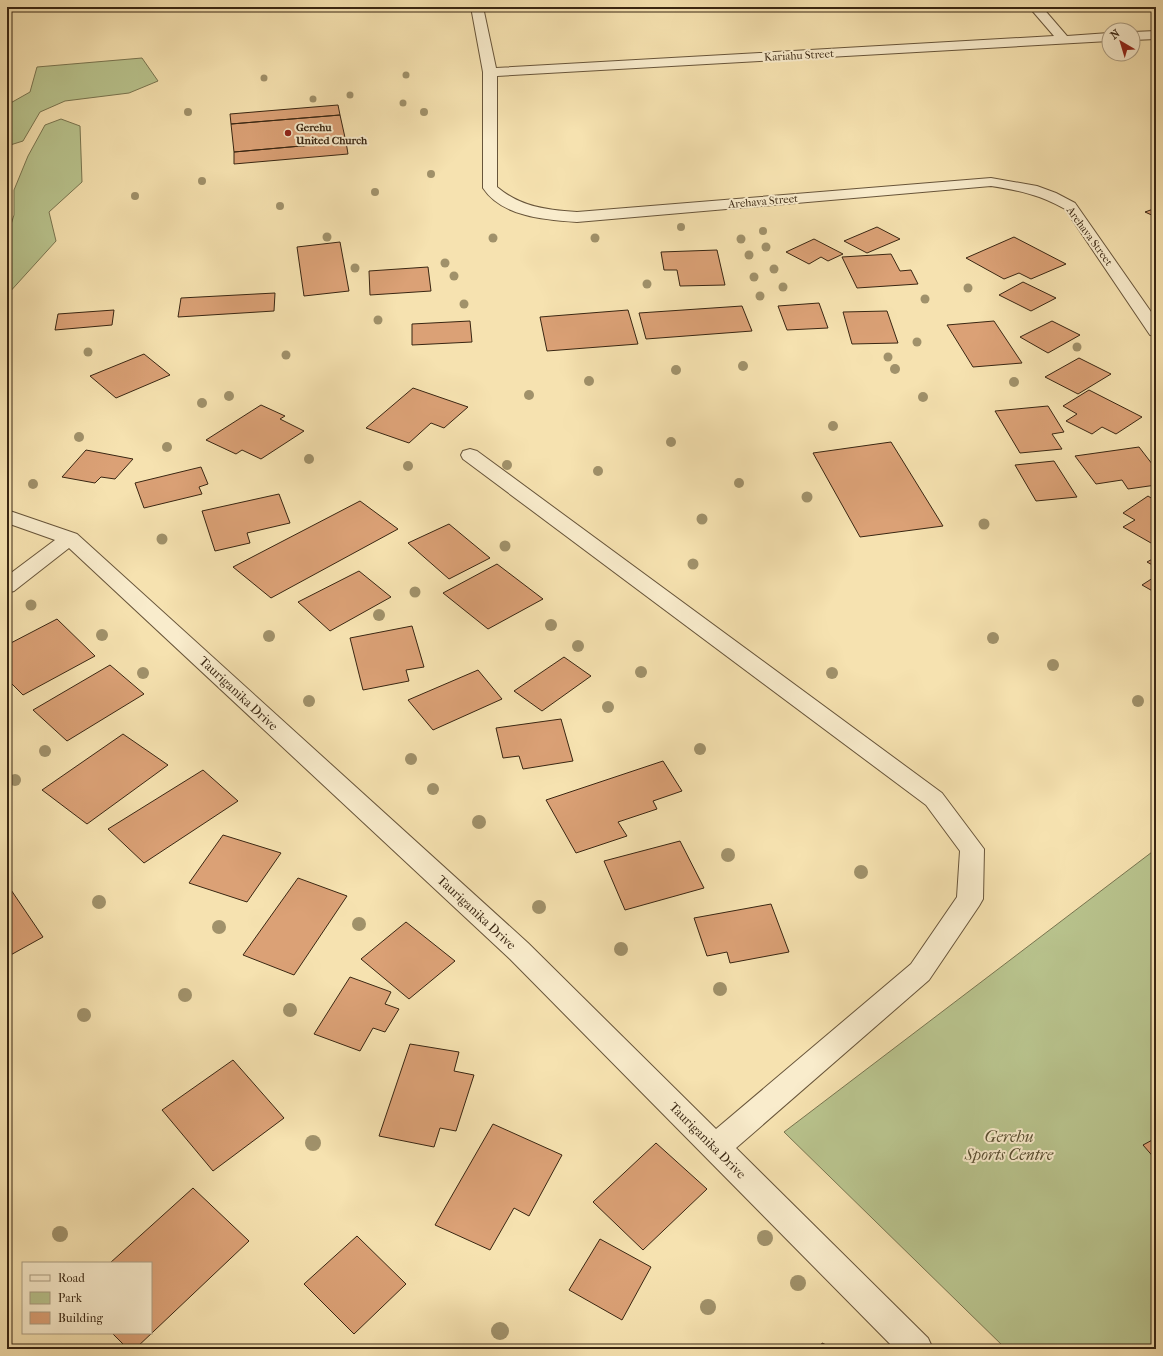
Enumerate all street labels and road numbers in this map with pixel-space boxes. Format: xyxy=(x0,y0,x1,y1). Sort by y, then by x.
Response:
street label: Kariahu Street xyxy=(764,47,834,64)
street label: Arehava Street xyxy=(727,192,799,211)
street label: Arehava Street xyxy=(1063,203,1115,269)
street label: Tauriganika Drive xyxy=(196,653,281,734)
street label: Tauriganika Drive xyxy=(434,872,519,953)
street label: Tauriganika Drive xyxy=(666,1099,749,1182)

